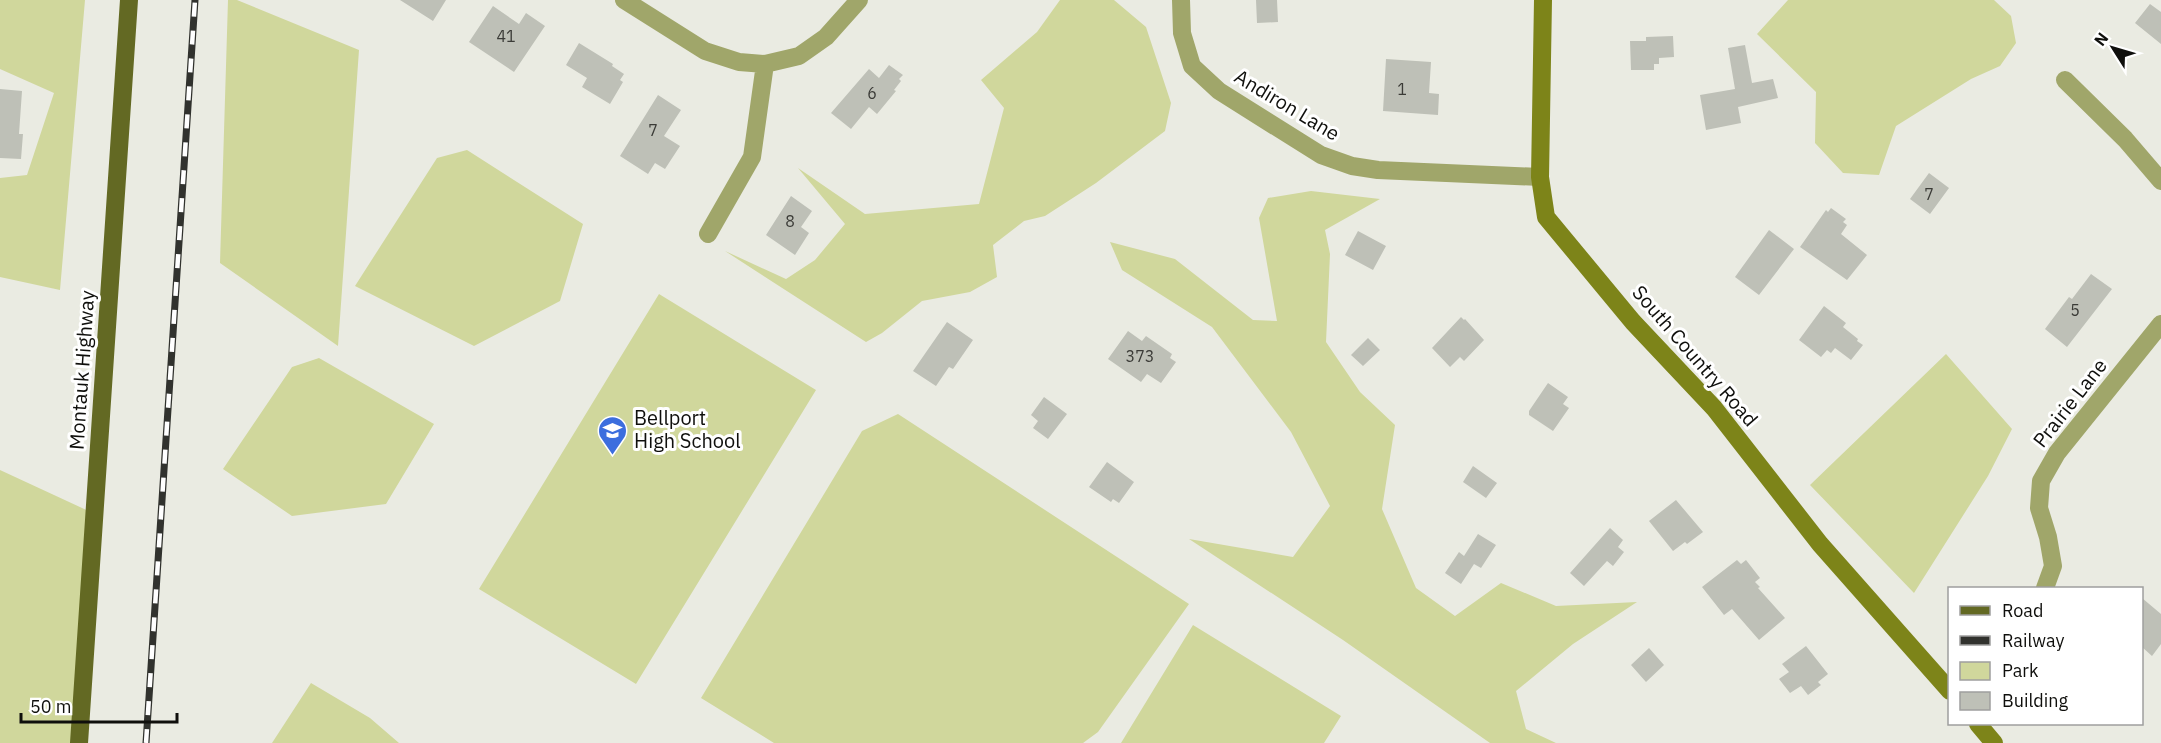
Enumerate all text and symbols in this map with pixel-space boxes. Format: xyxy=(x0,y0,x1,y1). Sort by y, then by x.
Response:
north arrow xyxy=(2083,18,2143,78)
house number: 41 xyxy=(496,26,516,46)
text: N xyxy=(2090,28,2112,50)
street label: Andiron Lane xyxy=(1230,63,1345,147)
house number: 1 xyxy=(1397,79,1407,99)
house number: 6 xyxy=(867,83,877,103)
house number: 7 xyxy=(648,120,658,140)
house number: 7 xyxy=(1924,184,1934,204)
house number: 8 xyxy=(785,211,795,231)
street label: South Country Road xyxy=(1627,279,1764,432)
street label: Montauk Highway xyxy=(62,289,101,451)
house number: 5 xyxy=(2070,300,2080,320)
house number: 373 xyxy=(1126,346,1154,366)
street label: Prairie Lane xyxy=(2026,353,2113,453)
place label: Bellport High School xyxy=(634,404,741,454)
school or university icon: Bellport High School xyxy=(597,414,629,456)
legend xyxy=(1948,587,2143,725)
text: Road xyxy=(2002,599,2043,622)
text: Railway xyxy=(2002,629,2064,652)
text: Park xyxy=(2002,659,2039,682)
scale bar xyxy=(21,686,177,724)
text: Building xyxy=(2002,689,2069,712)
text: 50 m xyxy=(30,695,72,718)

